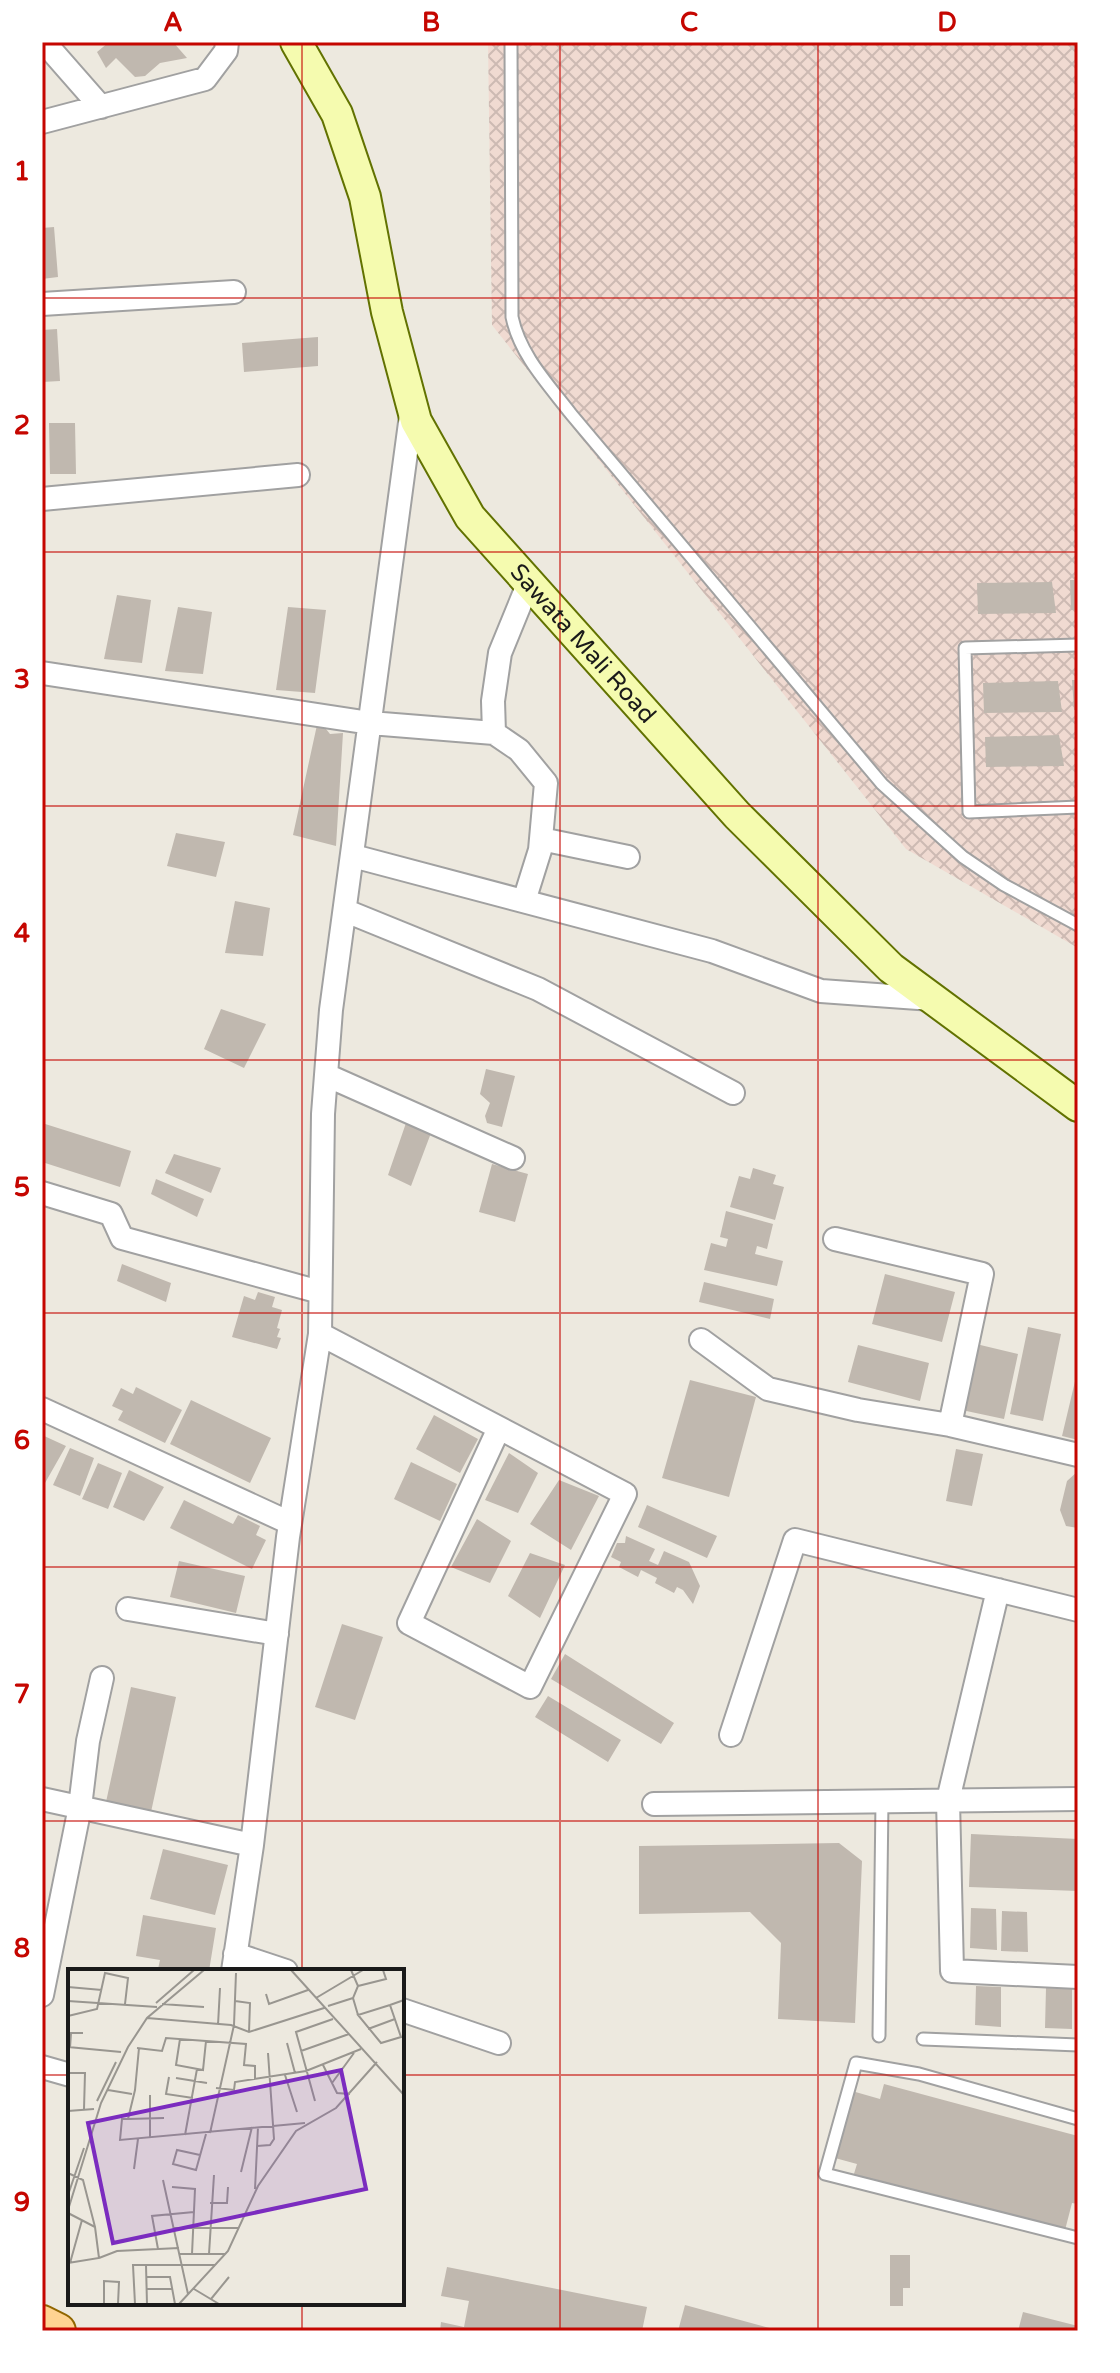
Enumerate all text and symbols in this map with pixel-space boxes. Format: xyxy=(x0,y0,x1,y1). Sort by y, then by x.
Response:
text: A xyxy=(163,7,183,38)
text: B xyxy=(422,7,440,38)
text: C xyxy=(680,7,698,38)
text: D xyxy=(937,7,957,38)
text: 1 xyxy=(14,156,30,187)
text: 2 xyxy=(14,410,30,441)
street label: Sawata Mali Road xyxy=(504,557,662,729)
text: 3 xyxy=(14,664,30,695)
text: 4 xyxy=(14,918,30,949)
text: 5 xyxy=(14,1172,30,1203)
text: 6 xyxy=(14,1425,30,1456)
text: 7 xyxy=(14,1679,30,1710)
text: 8 xyxy=(14,1933,30,1964)
inset map xyxy=(68,1969,404,2305)
text: 9 xyxy=(14,2187,30,2218)

